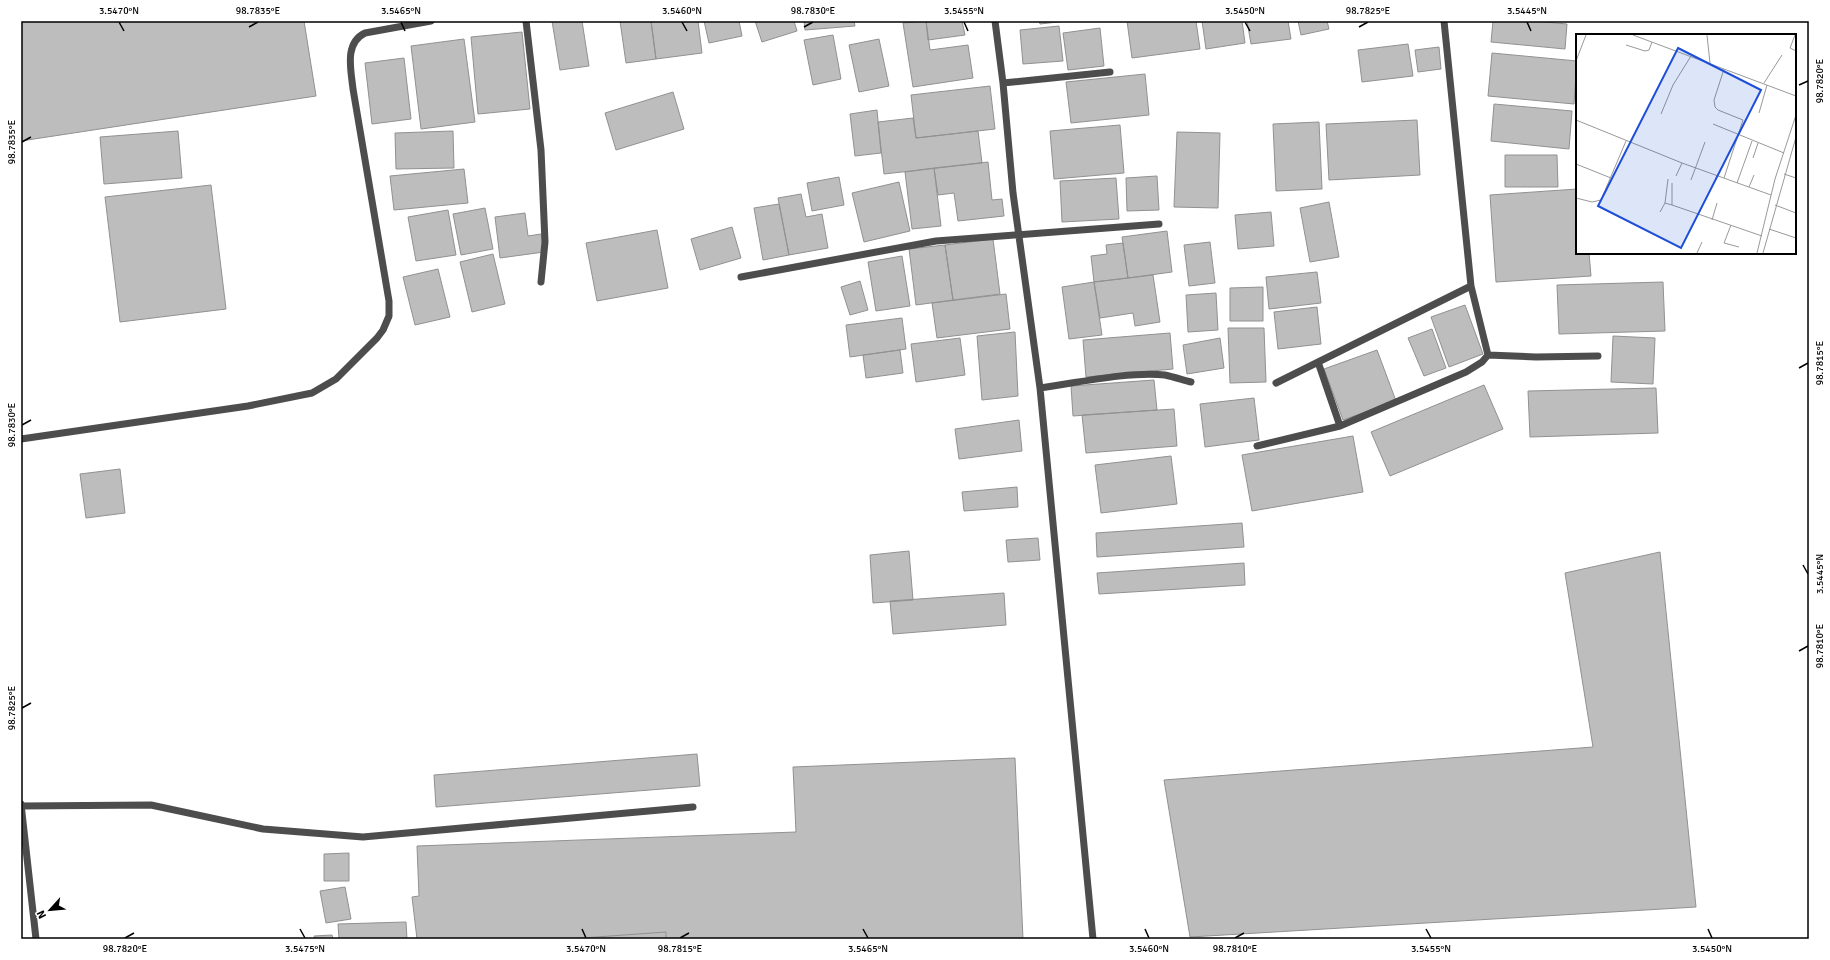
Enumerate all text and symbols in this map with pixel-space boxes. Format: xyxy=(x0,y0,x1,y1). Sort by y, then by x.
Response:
text: 3.5470°N xyxy=(99,5,139,17)
text: 98.7835°E xyxy=(236,5,281,17)
text: 3.5465°N xyxy=(381,5,421,17)
text: 3.5460°N xyxy=(662,5,702,17)
text: 98.7830°E xyxy=(791,5,836,17)
text: 3.5455°N xyxy=(944,5,984,17)
text: 3.5450°N xyxy=(1225,5,1265,17)
text: 98.7825°E xyxy=(1346,5,1391,17)
text: 3.5445°N xyxy=(1507,5,1547,17)
inset map xyxy=(1576,34,1796,254)
text: 98.7820°E xyxy=(1814,58,1826,103)
text: 98.7835°E xyxy=(6,119,18,164)
text: 98.7815°E xyxy=(1814,340,1826,385)
text: 98.7830°E xyxy=(6,402,18,447)
text: 3.5445°N xyxy=(1814,554,1826,594)
text: 98.7810°E xyxy=(1814,623,1826,668)
text: 98.7825°E xyxy=(6,685,18,730)
north arrow xyxy=(30,890,70,930)
text: N xyxy=(34,908,49,921)
text: 98.7820°E xyxy=(103,943,148,955)
text: 3.5475°N xyxy=(285,943,325,955)
text: 3.5470°N xyxy=(566,943,606,955)
text: 98.7815°E xyxy=(658,943,703,955)
text: 3.5465°N xyxy=(848,943,888,955)
text: 3.5460°N xyxy=(1129,943,1169,955)
text: 98.7810°E xyxy=(1213,943,1258,955)
text: 3.5455°N xyxy=(1411,943,1451,955)
text: 3.5450°N xyxy=(1692,943,1732,955)

